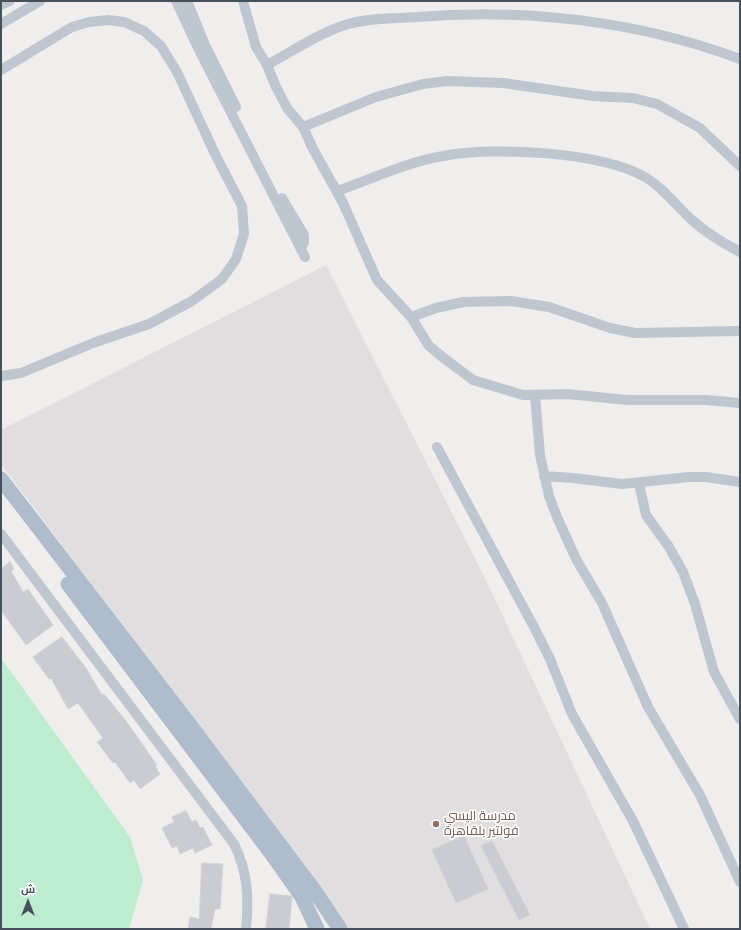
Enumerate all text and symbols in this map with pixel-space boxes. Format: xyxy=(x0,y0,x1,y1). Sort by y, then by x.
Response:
place label: مدرسة اليسي فولتير بلقاهرة xyxy=(444,809,519,840)
marker: مدرسة اليسي فولتير بلقاهرة xyxy=(431,819,441,829)
north arrow xyxy=(8,882,48,922)
text: ش xyxy=(21,882,35,897)

